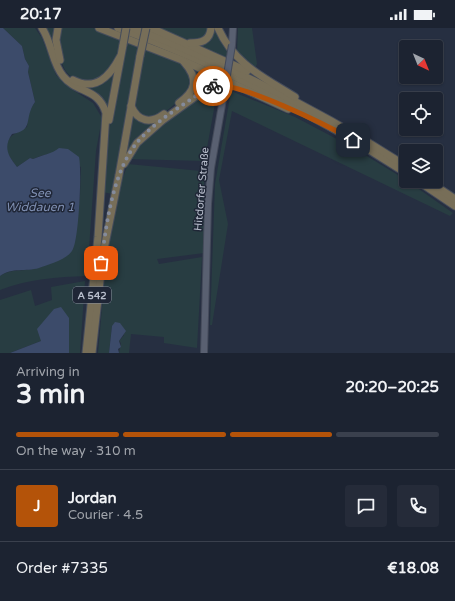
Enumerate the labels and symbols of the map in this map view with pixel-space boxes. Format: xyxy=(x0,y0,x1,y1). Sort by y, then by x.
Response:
north arrow xyxy=(399,40,443,84)
courier xyxy=(193,66,233,106)
pin xyxy=(336,123,370,157)
street label: Hitdorfer Straße xyxy=(191,147,212,232)
water label: See Widdauen 1 xyxy=(6,186,74,214)
pin xyxy=(84,246,118,280)
road number: A 542 xyxy=(73,287,111,303)

